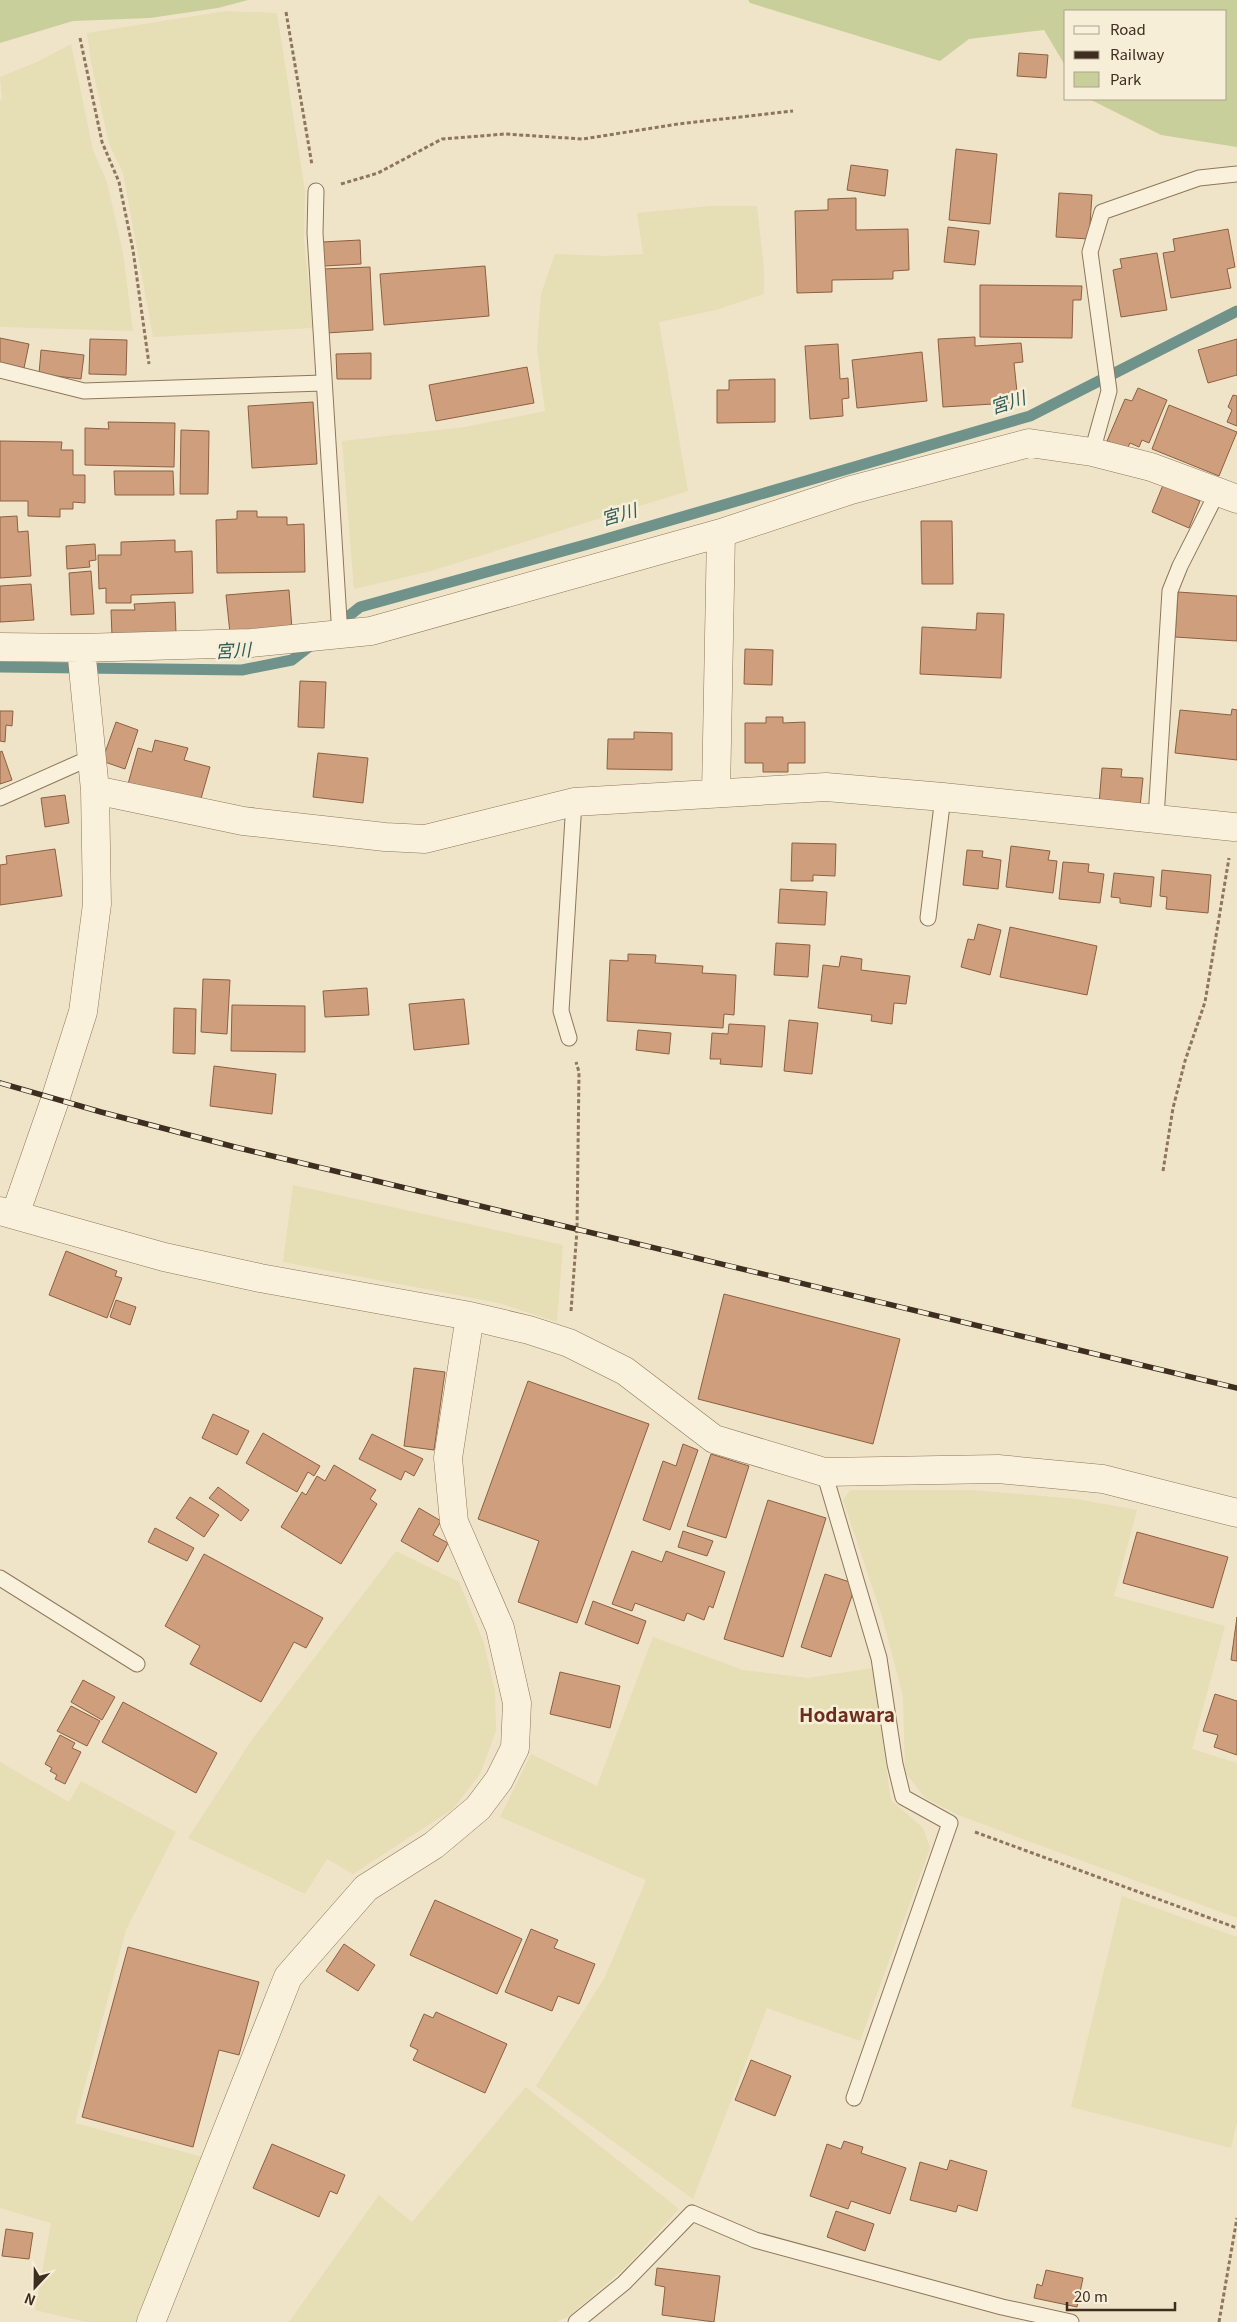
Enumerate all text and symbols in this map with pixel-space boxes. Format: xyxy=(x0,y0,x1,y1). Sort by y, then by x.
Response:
legend xyxy=(1064,10,1227,100)
text: Road xyxy=(1110,18,1146,39)
text: Railway xyxy=(1110,43,1165,64)
text: Park xyxy=(1110,68,1142,89)
water label: 宮川 xyxy=(986,383,1030,419)
water label: 宮川 xyxy=(598,495,641,531)
water label: 宮川 xyxy=(214,635,254,663)
district label: Hodawara xyxy=(799,1700,895,1727)
north arrow xyxy=(10,2262,60,2312)
scale bar xyxy=(1067,2280,1174,2312)
text: 20 m xyxy=(1074,2285,1108,2306)
text: N xyxy=(21,2289,38,2311)

